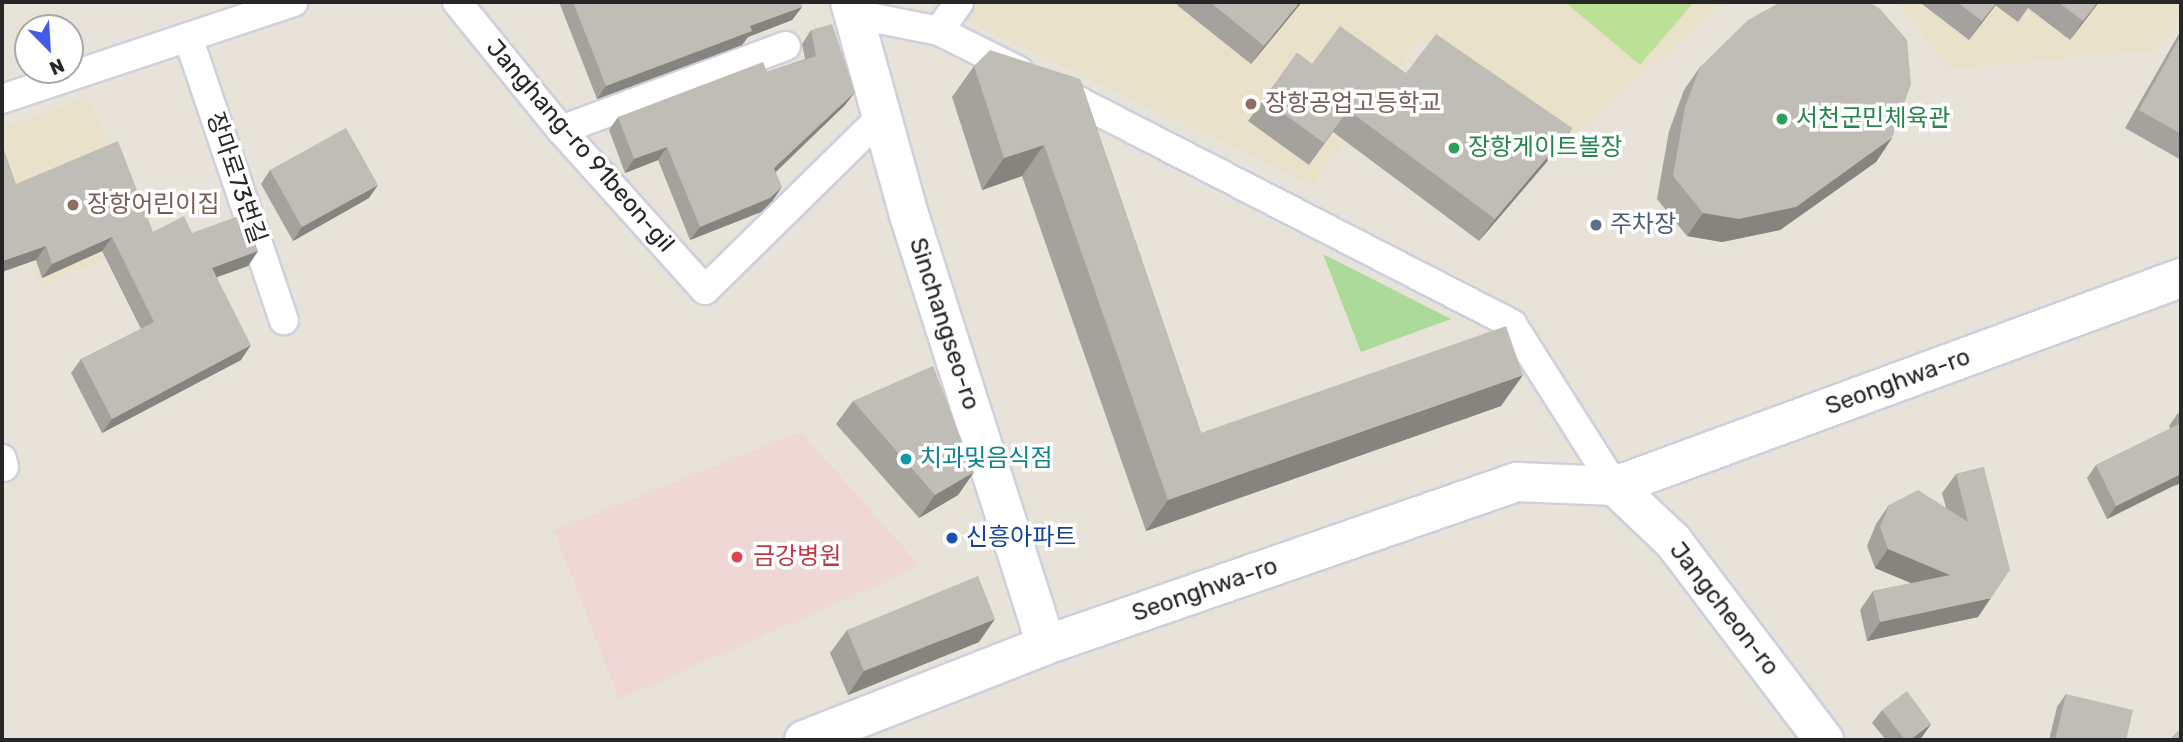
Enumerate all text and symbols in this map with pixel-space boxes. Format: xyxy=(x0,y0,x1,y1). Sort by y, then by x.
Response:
north arrow xyxy=(14,14,84,84)
street label: Janghang-ro 91beon-gil xyxy=(480,34,680,258)
text: N xyxy=(46,54,68,80)
place label: 장항공업고등학교 xyxy=(1265,90,1442,118)
marker: 장항공업고등학교 xyxy=(1243,96,1259,112)
place label: 서천군민체육관 xyxy=(1796,105,1951,133)
street label: 장마로73번길 xyxy=(200,108,272,248)
marker: 서천군민체육관 xyxy=(1774,111,1790,127)
place label: 장항게이트볼장 xyxy=(1468,134,1623,162)
marker: 장항게이트볼장 xyxy=(1446,140,1462,156)
place label: 장항어린이집 xyxy=(87,191,219,219)
marker: 장항어린이집 xyxy=(65,197,81,213)
place label: 주차장 xyxy=(1610,211,1676,239)
marker: 주차장 xyxy=(1588,217,1604,233)
street label: Sinchangseo-ro xyxy=(903,234,985,414)
street label: Seonghwa-ro xyxy=(1822,342,1974,422)
place label: 치과및음식점 xyxy=(920,445,1052,473)
marker: 치과및음식점 xyxy=(898,451,914,467)
place label: 신흥아파트 xyxy=(966,524,1076,552)
marker: 신흥아파트 xyxy=(944,530,960,546)
street label: Jangcheon-ro xyxy=(1663,537,1785,681)
place label: 금강병원 xyxy=(753,543,841,571)
marker: 금강병원 xyxy=(727,547,747,567)
street label: Seonghwa-ro xyxy=(1129,552,1281,628)

